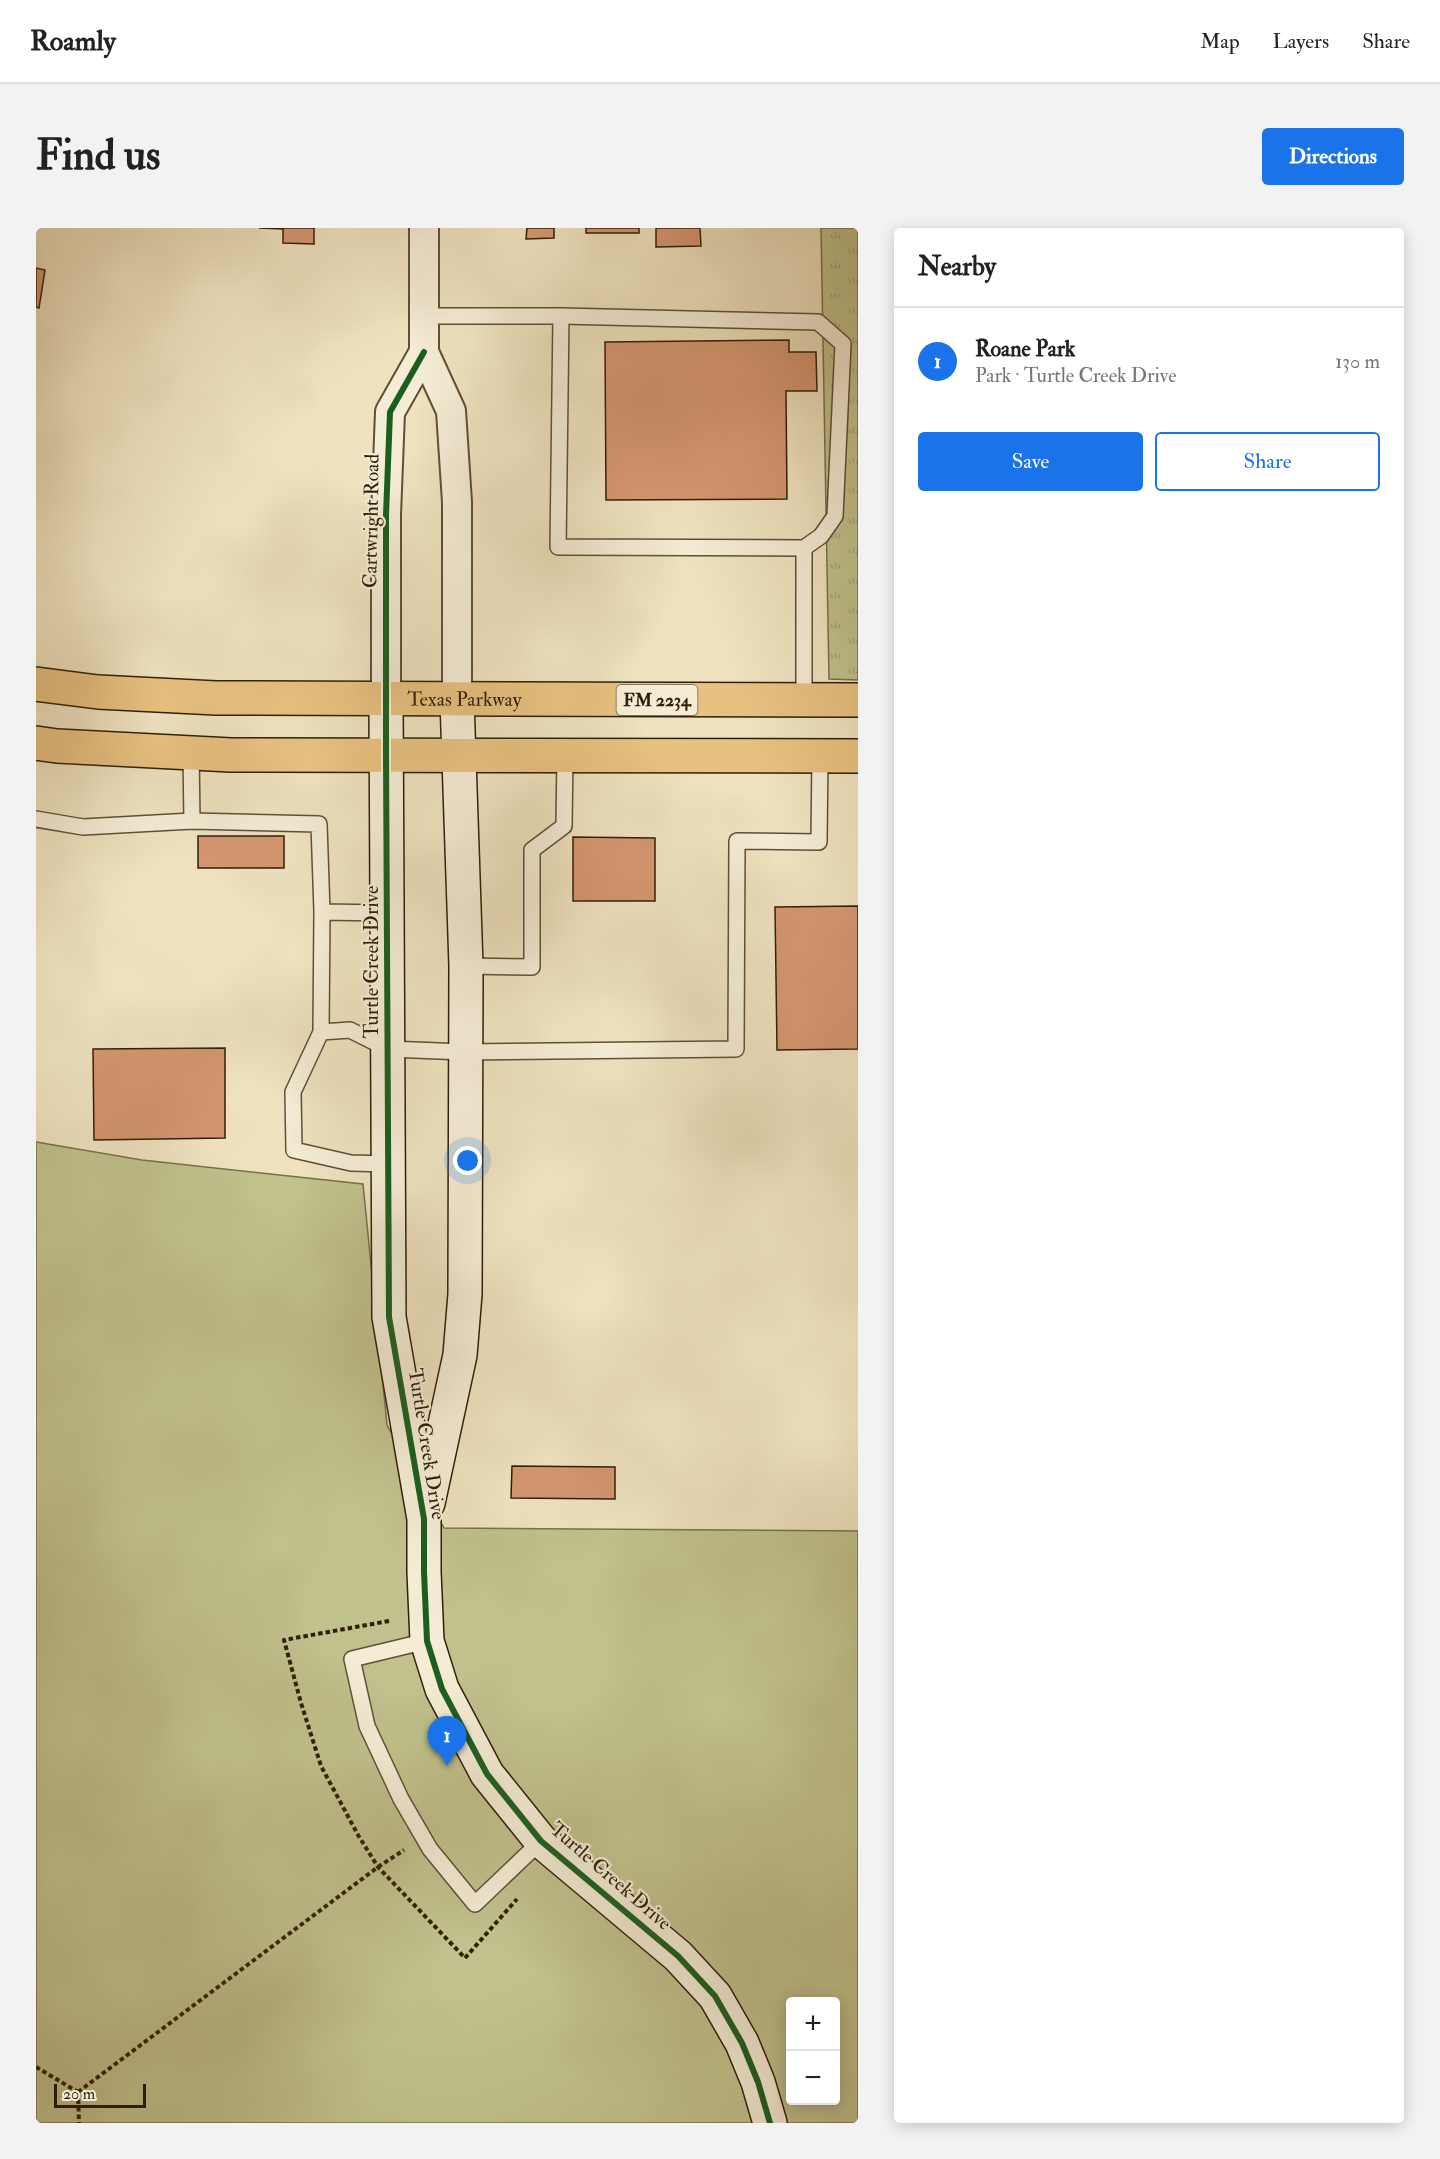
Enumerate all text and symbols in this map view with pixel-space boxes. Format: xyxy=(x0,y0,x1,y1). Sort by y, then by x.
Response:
text: Roamly xyxy=(30,24,116,59)
text: Map xyxy=(1200,28,1240,55)
text: Layers xyxy=(1273,28,1329,55)
text: Share xyxy=(1362,28,1410,55)
button: Directions xyxy=(1262,128,1404,185)
text: Find us xyxy=(36,130,160,182)
text: Nearby xyxy=(918,251,996,283)
text: Roane Park xyxy=(975,335,1075,363)
text: 1 xyxy=(934,349,941,374)
text: 130 m xyxy=(1335,349,1380,374)
text: Park · Turtle Creek Drive xyxy=(975,363,1177,388)
button: Save xyxy=(918,432,1143,491)
button: Share xyxy=(1155,432,1380,491)
street label: Cartwright Road xyxy=(357,453,385,588)
road number: FM 2234 xyxy=(616,685,698,715)
street label: Texas Parkway xyxy=(407,686,523,711)
street label: Turtle Creek Drive xyxy=(359,886,384,1038)
your location xyxy=(453,1146,482,1175)
street label: Turtle Creek Drive xyxy=(403,1367,451,1521)
pin: 1 xyxy=(428,1716,466,1766)
street label: Turtle Creek Drive xyxy=(545,1816,677,1936)
map controls xyxy=(786,1997,840,2105)
button: + xyxy=(786,1997,840,2051)
button: − xyxy=(786,2051,840,2105)
scale bar xyxy=(54,2081,146,2108)
text: 20 m xyxy=(63,2084,95,2104)

